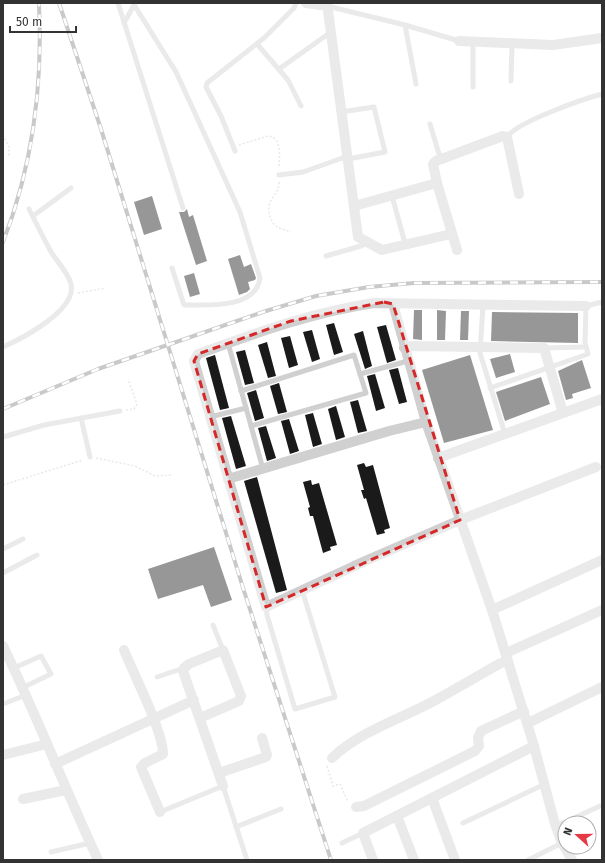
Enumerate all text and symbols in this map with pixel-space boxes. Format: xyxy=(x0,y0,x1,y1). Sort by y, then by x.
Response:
scale bar xyxy=(10,8,76,34)
text: 50 m xyxy=(16,15,42,29)
north arrow xyxy=(557,815,597,855)
text: N xyxy=(561,826,576,837)

